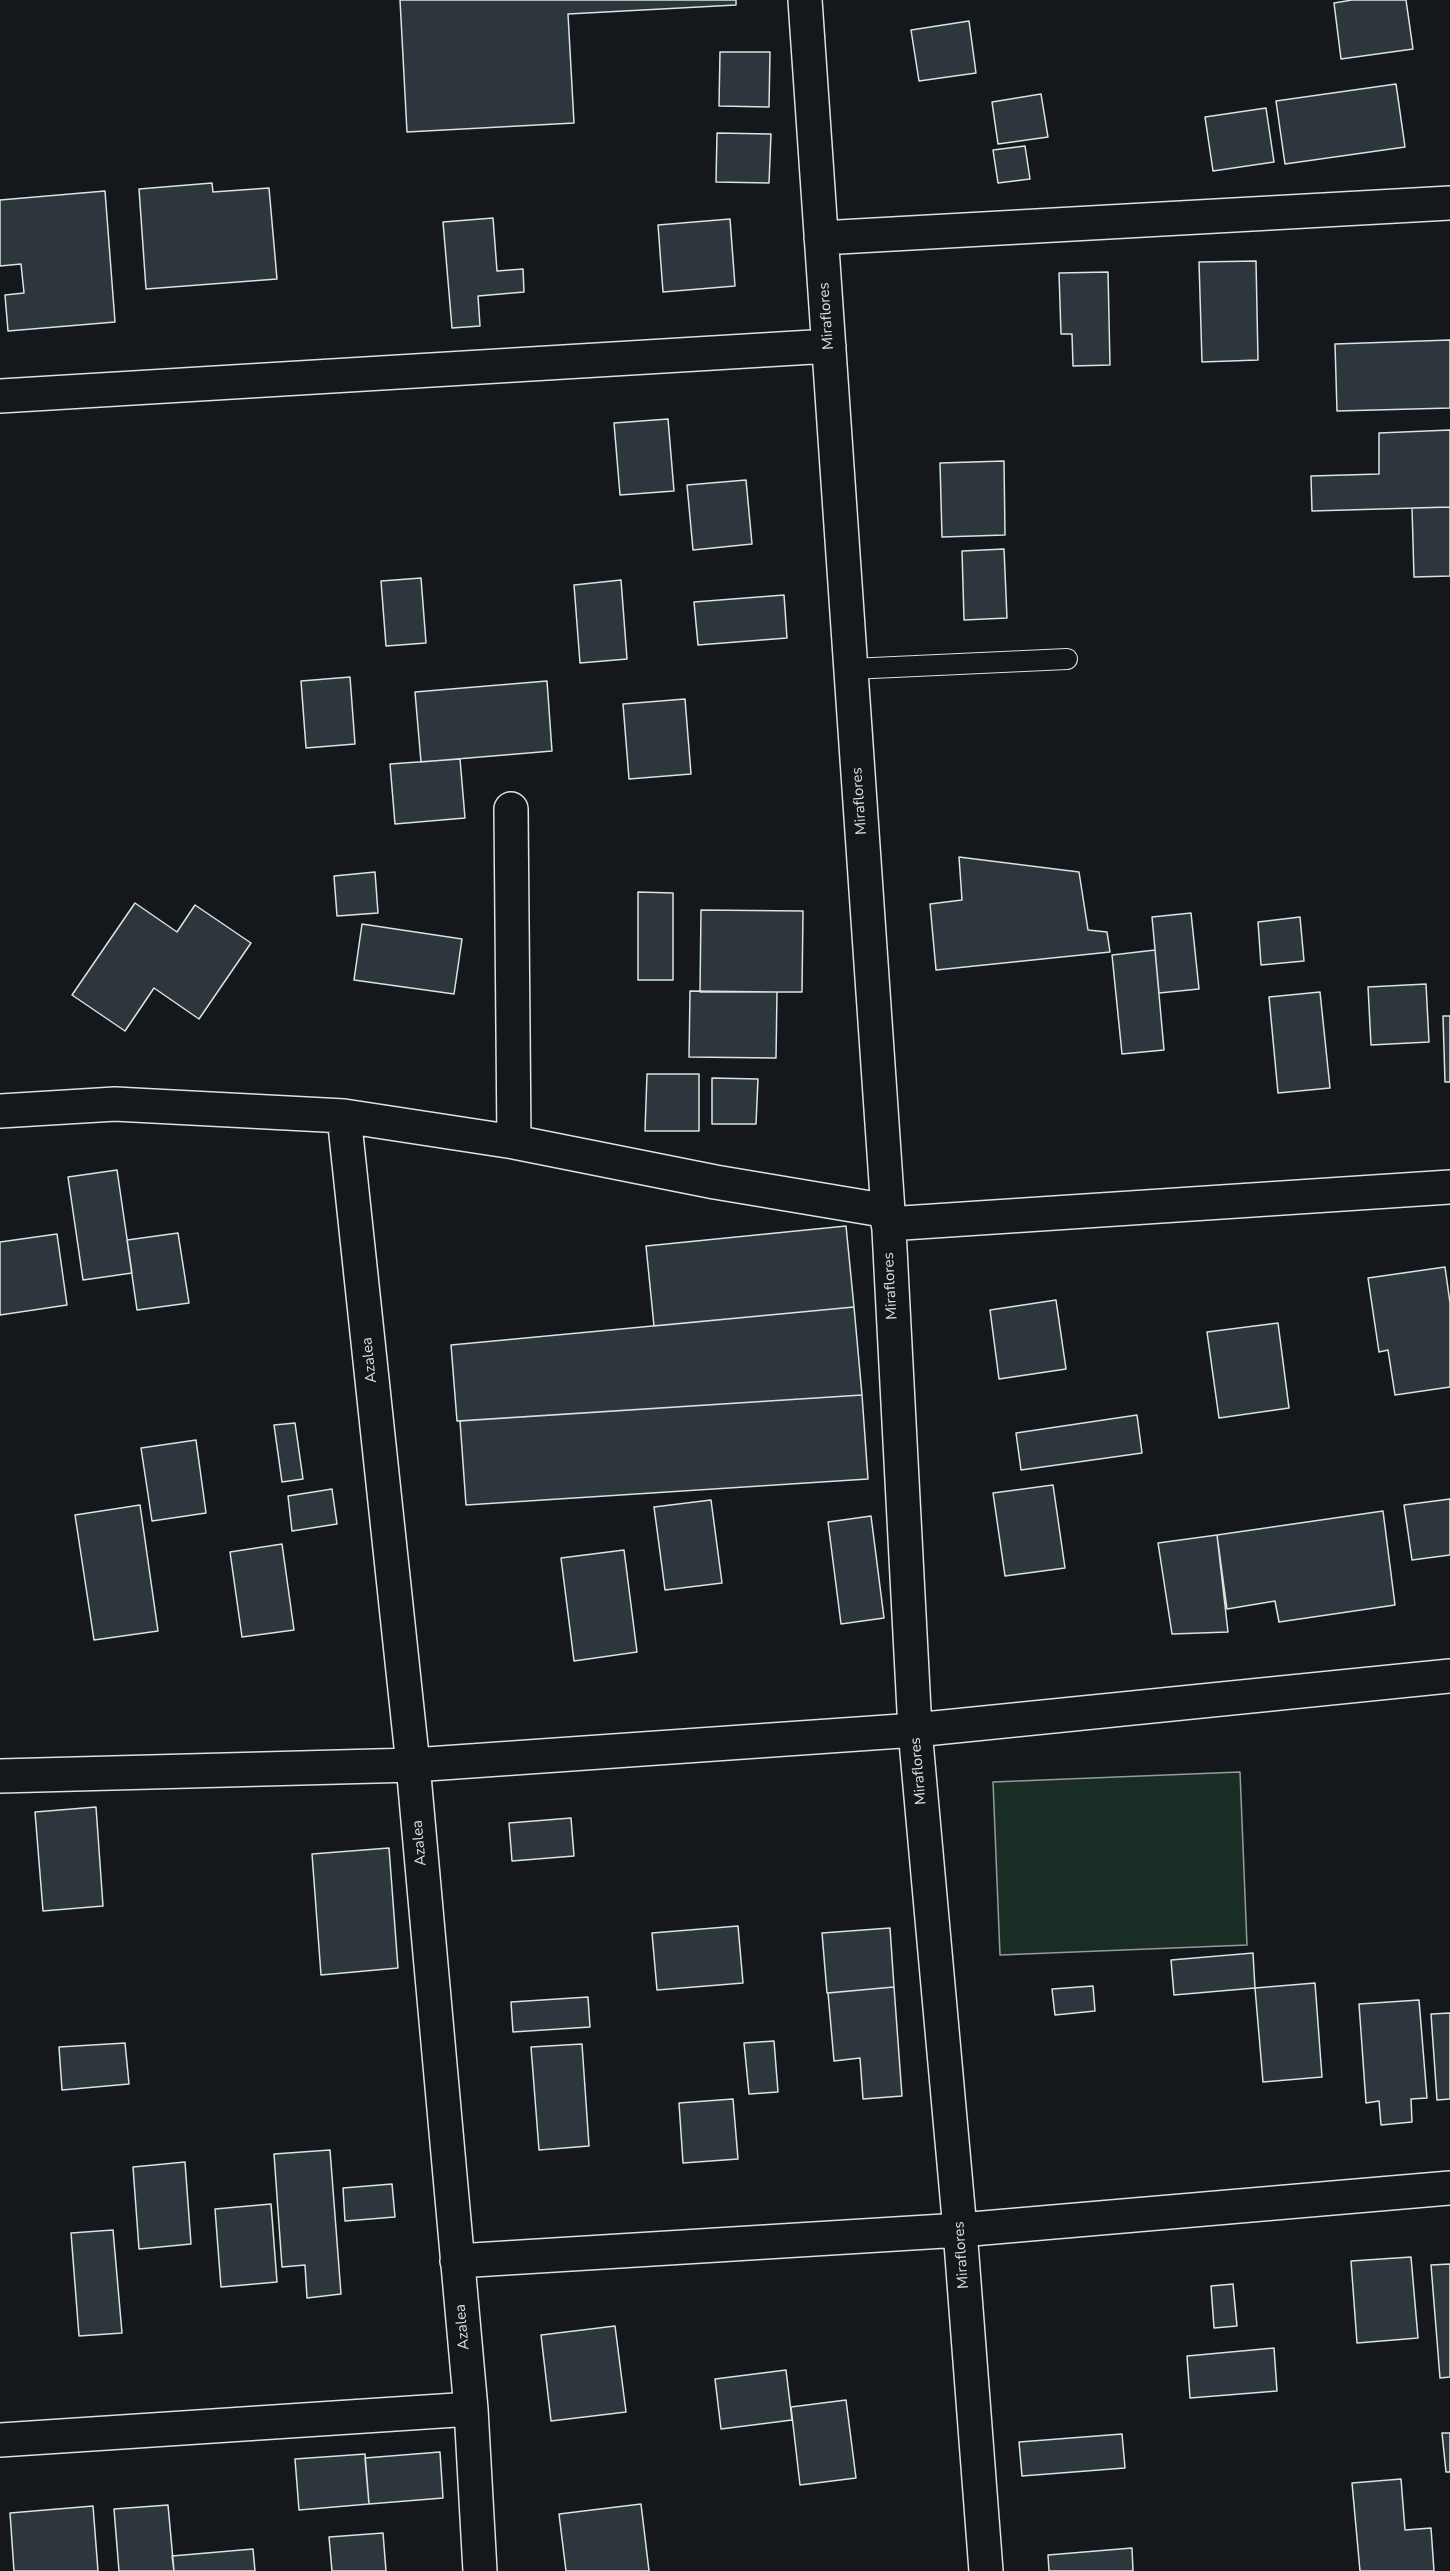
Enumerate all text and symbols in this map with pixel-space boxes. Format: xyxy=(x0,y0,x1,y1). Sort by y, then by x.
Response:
street label: Miraflores xyxy=(816,282,838,350)
street label: Miraflores xyxy=(849,767,871,835)
street label: Miraflores xyxy=(880,1252,902,1320)
street label: Azalea xyxy=(359,1336,381,1384)
street label: Miraflores xyxy=(907,1736,931,1806)
street label: Azalea xyxy=(409,1819,431,1867)
street label: Miraflores xyxy=(951,2221,973,2289)
street label: Azalea xyxy=(452,2303,474,2351)

